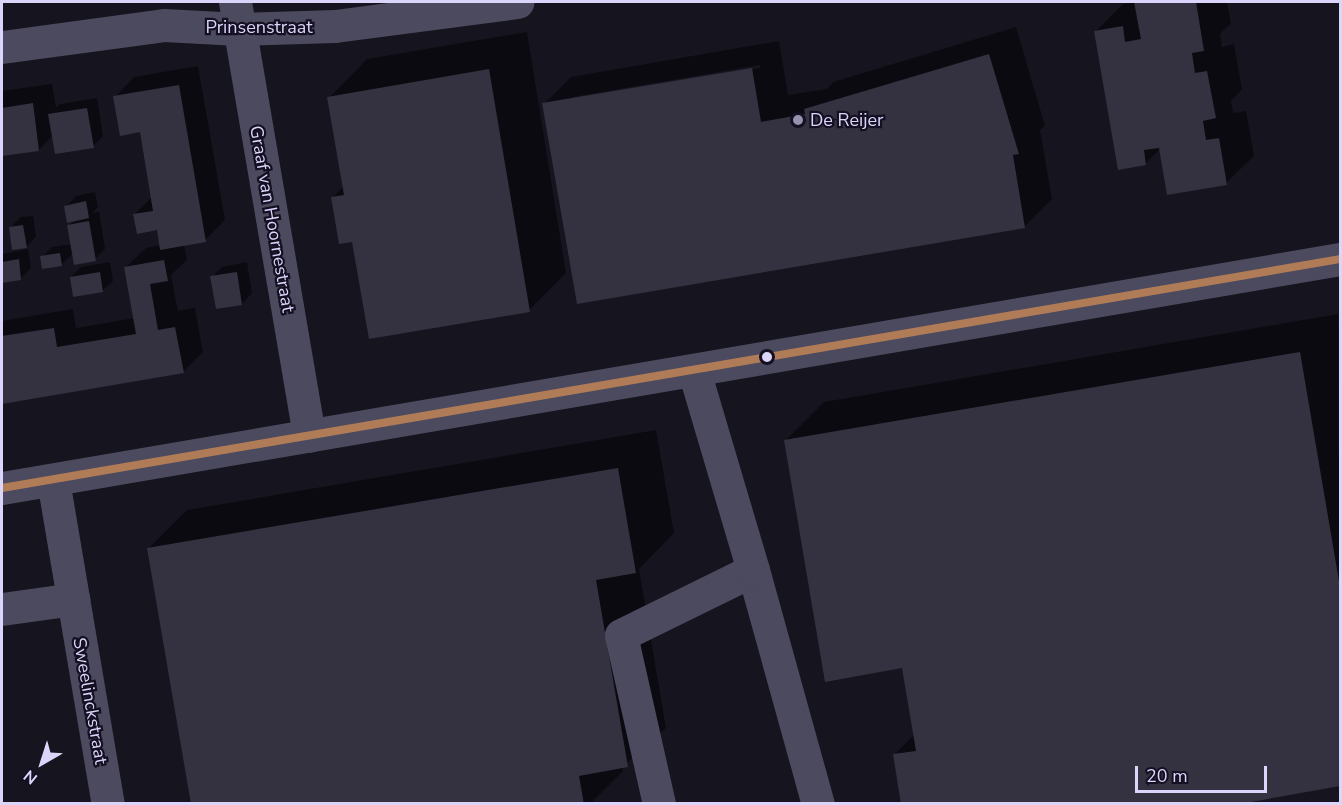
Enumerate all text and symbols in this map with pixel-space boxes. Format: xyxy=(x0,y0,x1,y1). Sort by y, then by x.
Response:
street label: Prinsenstraat xyxy=(205,16,313,38)
place label: De Reijer xyxy=(810,109,883,131)
marker: De Reijer xyxy=(791,113,805,127)
street label: Graaf van Hoornestraat xyxy=(245,124,299,314)
unlabelled marker xyxy=(761,351,773,363)
street label: Sweelinckstraat xyxy=(68,636,112,766)
north arrow xyxy=(12,733,72,793)
scale bar xyxy=(1138,754,1270,792)
text: 20 m xyxy=(1146,764,1188,788)
text: N xyxy=(19,765,42,789)

